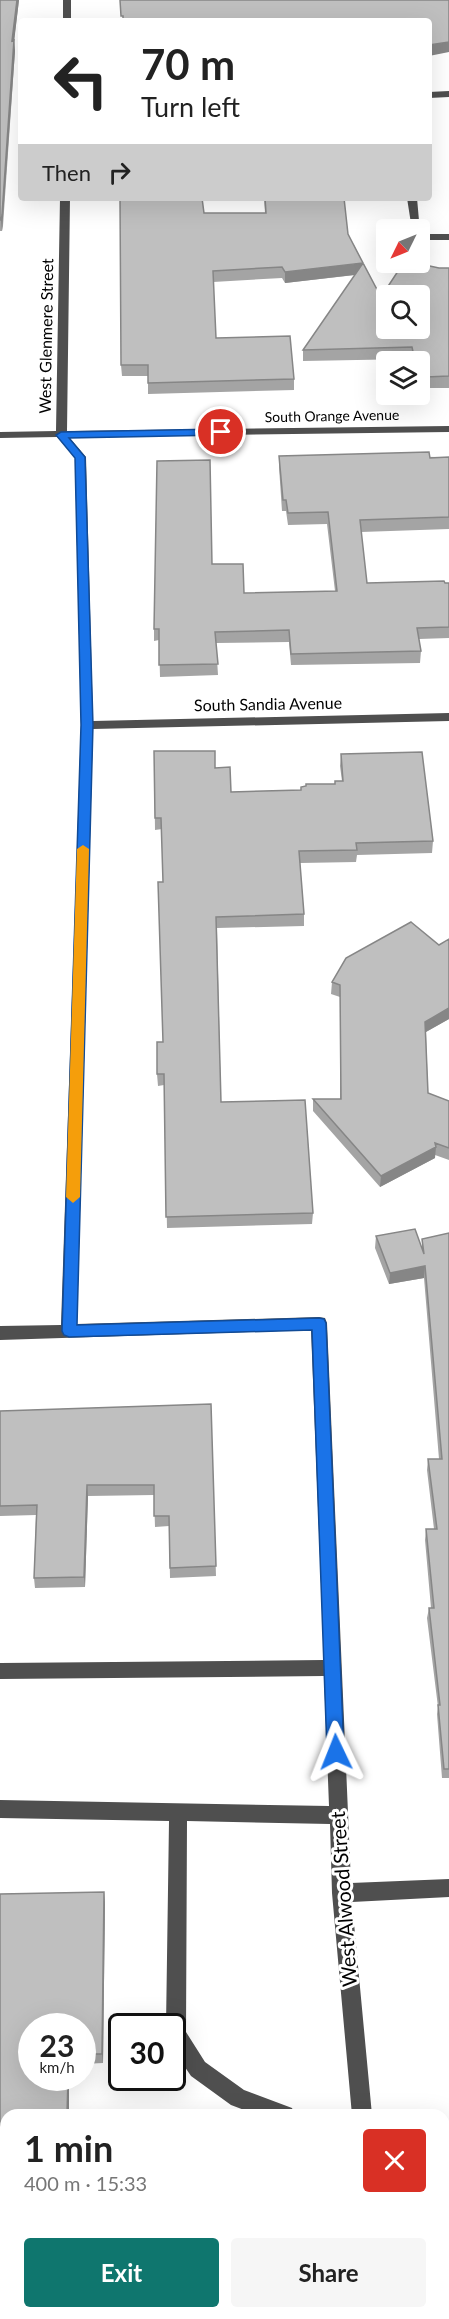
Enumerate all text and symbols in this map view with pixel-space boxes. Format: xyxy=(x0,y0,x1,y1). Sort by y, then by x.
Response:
text: 70 m xyxy=(141,39,235,89)
icon: left xyxy=(42,42,120,120)
text: Turn left xyxy=(141,90,240,123)
icon: right xyxy=(103,156,136,189)
text: Then xyxy=(42,159,91,186)
north arrow xyxy=(376,219,430,273)
map controls xyxy=(376,219,430,405)
street label: West Glenmere Street xyxy=(35,258,56,414)
button: search xyxy=(376,285,430,339)
button: layers xyxy=(376,351,430,405)
pin xyxy=(195,406,246,457)
street label: South Orange Avenue xyxy=(265,406,399,425)
icon: arrive xyxy=(204,415,237,448)
street label: South Sandia Avenue xyxy=(194,693,342,714)
position arrow xyxy=(304,1720,368,1784)
street label: West Alwood Street xyxy=(325,1811,361,1988)
speed limit sign: 30 xyxy=(108,2013,186,2091)
text: 23 xyxy=(40,2027,74,2063)
text: km/h xyxy=(39,2058,75,2076)
text: 1 min xyxy=(24,2126,113,2170)
button: close xyxy=(363,2129,426,2192)
text: 400 m · 15:33 xyxy=(24,2171,147,2195)
button: Exit xyxy=(24,2238,219,2307)
button: Share xyxy=(231,2238,426,2307)

